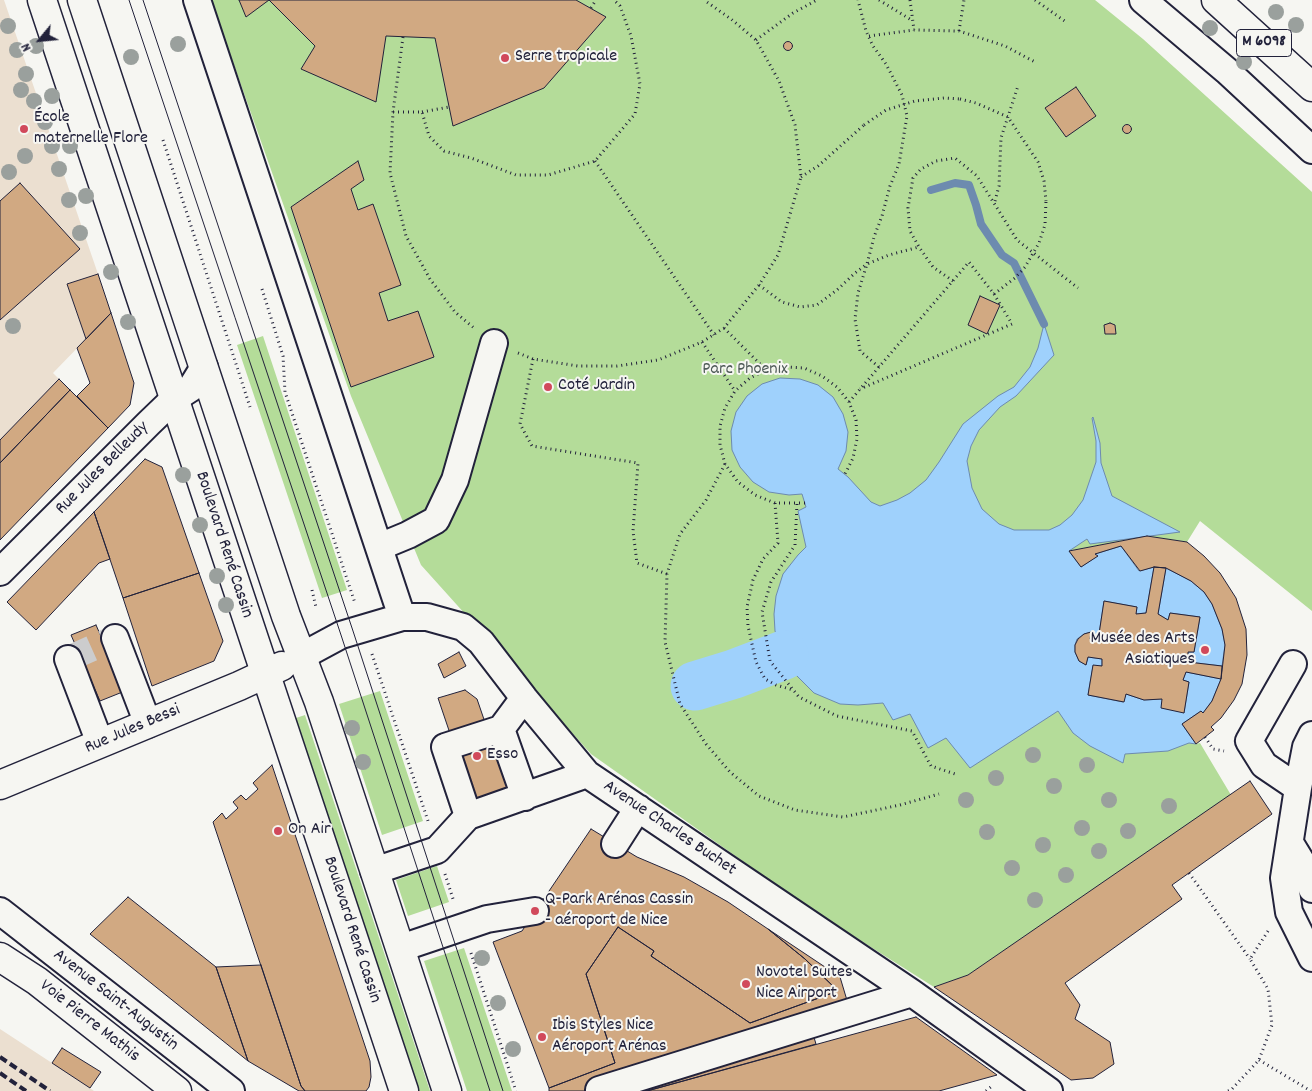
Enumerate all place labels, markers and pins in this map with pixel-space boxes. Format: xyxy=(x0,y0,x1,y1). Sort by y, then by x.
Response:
place label: Serre tropicale xyxy=(515,47,617,69)
marker: Serre tropicale xyxy=(499,52,511,64)
place label: École maternelle Flore xyxy=(34,108,148,150)
marker: École maternelle Flore xyxy=(18,123,30,135)
place label: Coté Jardin xyxy=(558,376,635,398)
marker: Coté Jardin xyxy=(542,381,554,393)
place label: Musée des Arts Asiatiques xyxy=(1091,629,1195,672)
marker: Musée des Arts Asiatiques xyxy=(1199,644,1211,656)
place label: Esso xyxy=(487,745,518,767)
marker: Esso xyxy=(471,750,483,762)
place label: On Air xyxy=(288,820,331,842)
marker: On Air xyxy=(272,825,284,837)
place label: Q-Park Arénas Cassin - aéroport de Nice xyxy=(545,890,693,932)
marker: Q-Park Arénas Cassin - aéroport de Nice xyxy=(529,905,541,917)
place label: Novotel Suites Nice Airport xyxy=(756,963,853,1006)
marker: Novotel Suites Nice Airport xyxy=(740,978,752,990)
place label: Ibis Styles Nice Aéroport Arénas xyxy=(552,1016,667,1058)
marker: Ibis Styles Nice Aéroport Arénas xyxy=(536,1031,548,1043)

